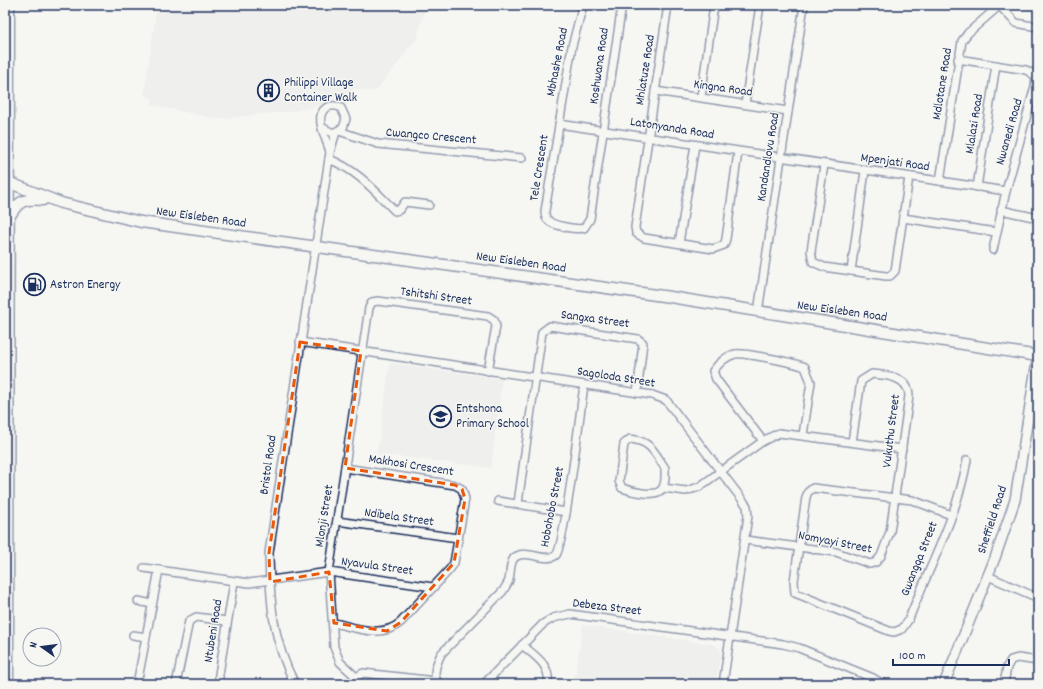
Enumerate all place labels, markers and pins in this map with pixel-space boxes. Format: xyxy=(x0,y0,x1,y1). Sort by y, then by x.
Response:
place label: Philippi Village Container Walk xyxy=(284,74,357,108)
building icon: Philippi Village Container Walk xyxy=(255,77,281,103)
fuel station icon: Astron Energy xyxy=(21,272,47,298)
place label: Astron Energy xyxy=(50,276,121,295)
place label: Entshona Primary School xyxy=(456,400,529,434)
school or university icon: Entshona Primary School xyxy=(427,403,453,429)

